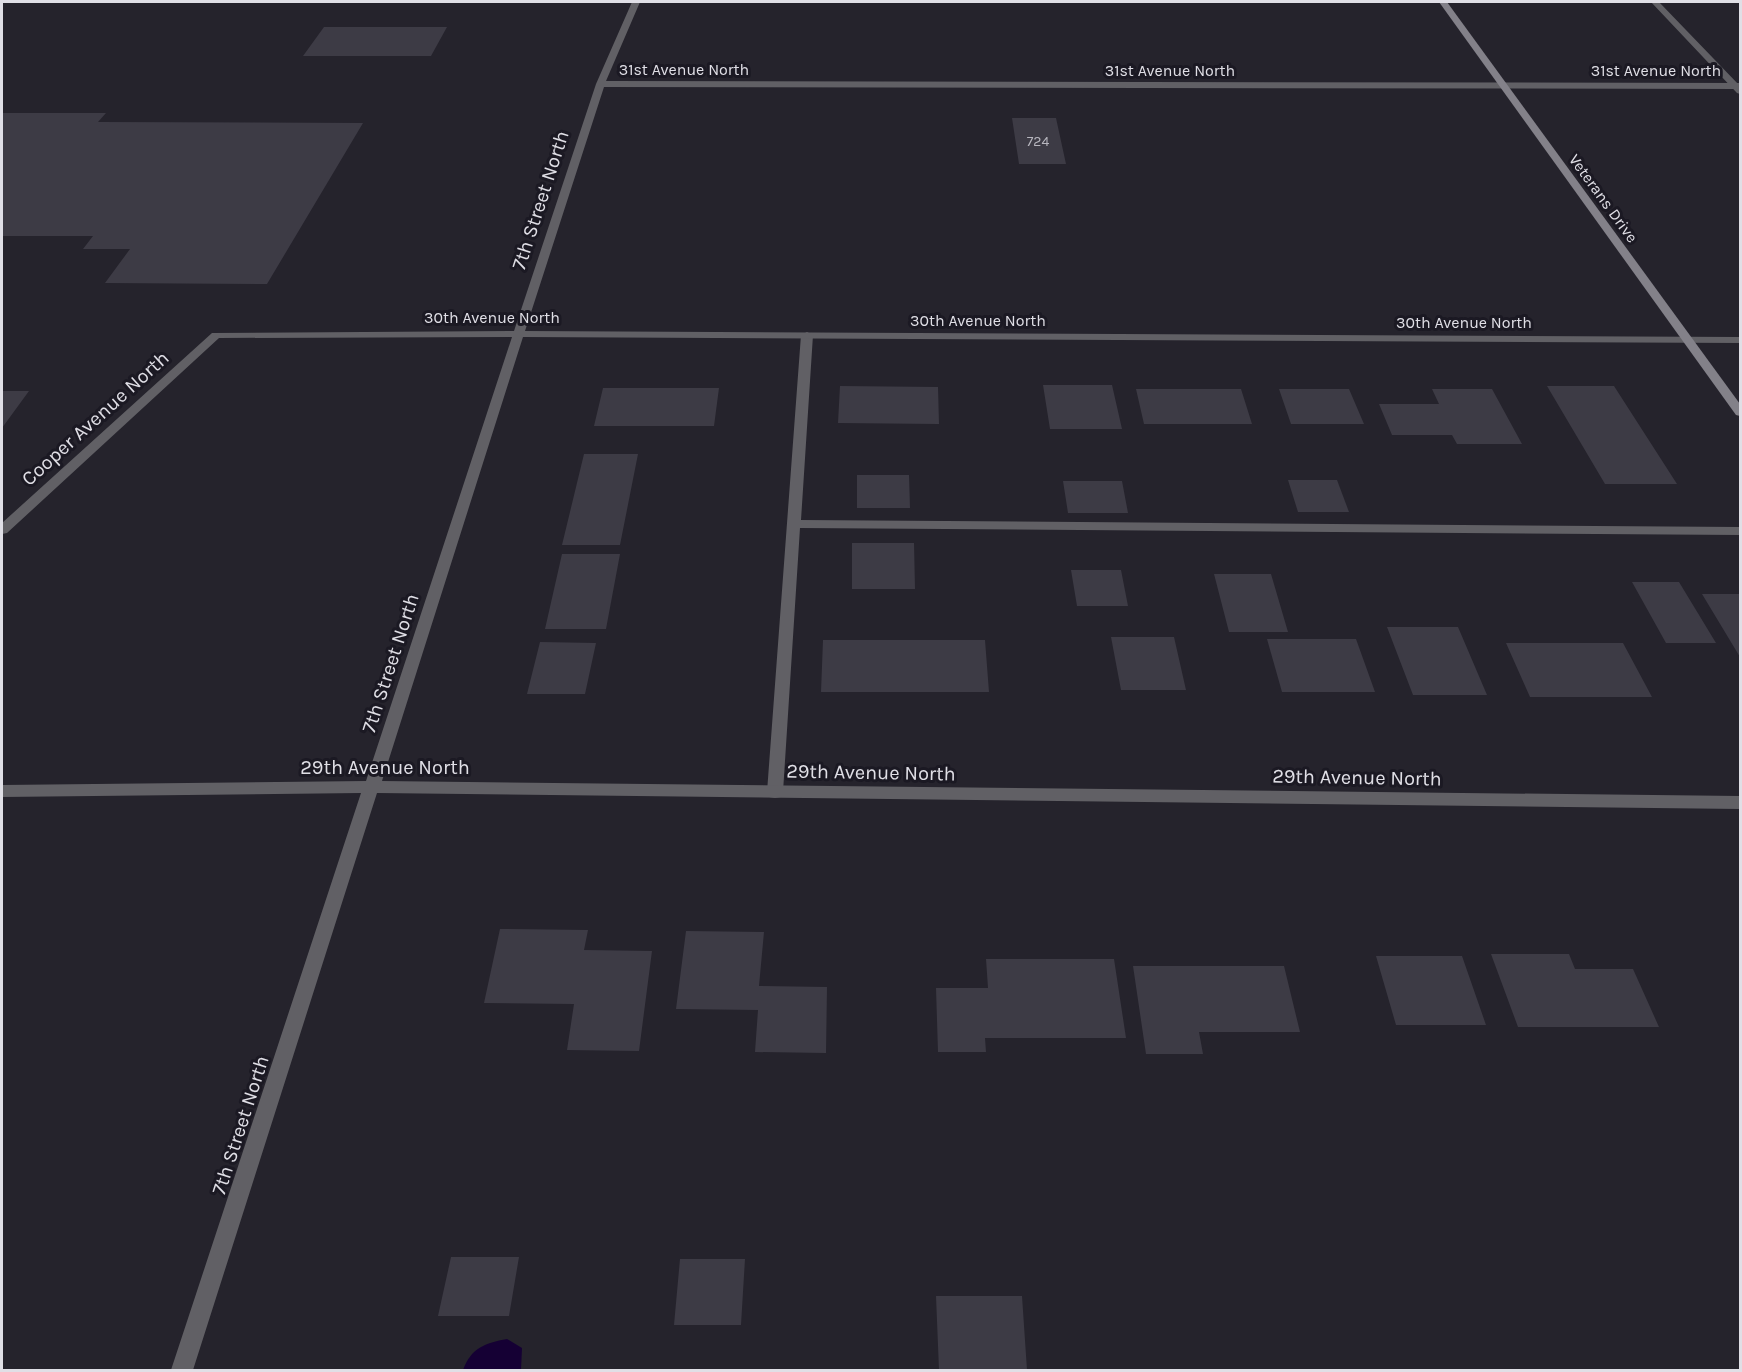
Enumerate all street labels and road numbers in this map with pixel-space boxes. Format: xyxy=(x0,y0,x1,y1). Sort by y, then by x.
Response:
street label: 31st Avenue North xyxy=(619,60,749,79)
street label: 31st Avenue North xyxy=(1105,61,1235,80)
street label: 31st Avenue North xyxy=(1591,61,1721,80)
street label: 7th Street North xyxy=(507,128,574,273)
street label: Veterans Drive xyxy=(1565,150,1642,246)
street label: 30th Avenue North xyxy=(424,308,560,327)
street label: 30th Avenue North xyxy=(910,311,1046,330)
street label: 30th Avenue North xyxy=(1396,313,1532,332)
street label: Cooper Avenue North xyxy=(17,346,174,491)
street label: 7th Street North xyxy=(357,591,424,736)
street label: 29th Avenue North xyxy=(300,756,470,779)
street label: 29th Avenue North xyxy=(786,760,956,785)
street label: 29th Avenue North xyxy=(1272,765,1442,790)
street label: 7th Street North xyxy=(207,1053,274,1198)

